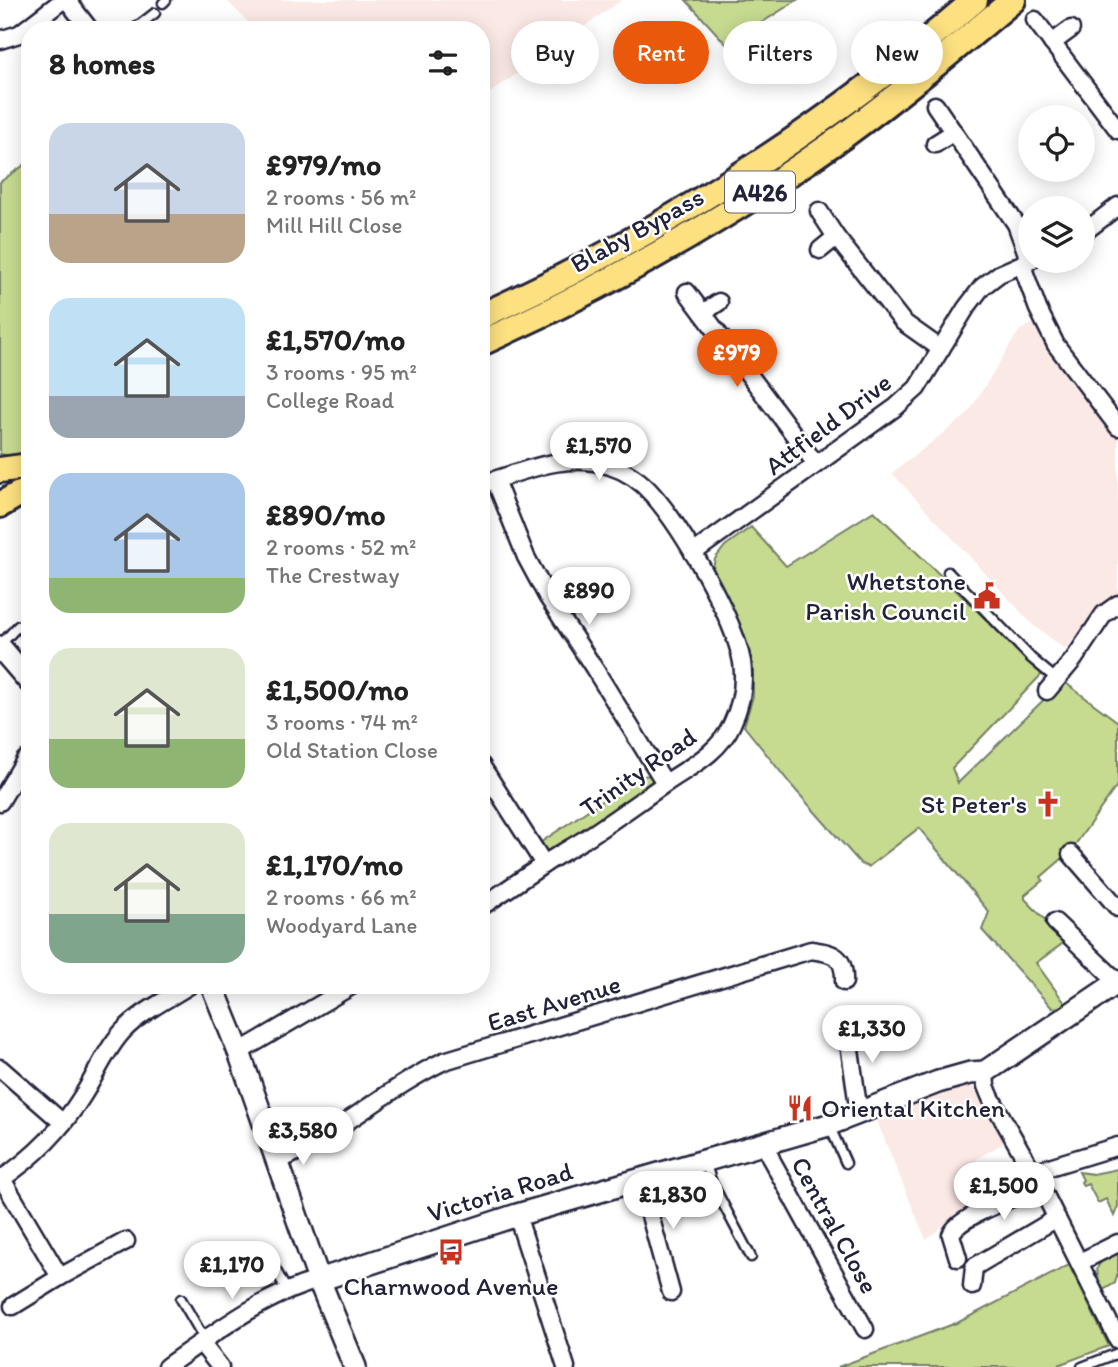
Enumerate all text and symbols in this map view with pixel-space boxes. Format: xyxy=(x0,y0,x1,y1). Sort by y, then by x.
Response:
chip: Buy xyxy=(511,21,599,84)
chip: Rent xyxy=(613,21,709,84)
chip: Filters xyxy=(723,21,837,84)
chip: New xyxy=(851,21,943,84)
icon: filters xyxy=(424,44,462,82)
text: 8 homes xyxy=(49,45,156,82)
map controls xyxy=(1018,105,1095,273)
button: locate xyxy=(1018,105,1095,182)
text: £979/mo xyxy=(266,146,381,183)
icon: home xyxy=(105,151,189,235)
road number: A426 xyxy=(725,172,795,212)
street label: Blaby Bypass xyxy=(565,180,709,280)
text: 2 rooms · 56 m² xyxy=(266,183,417,211)
button: layers xyxy=(1018,196,1095,273)
text: Mill Hill Close xyxy=(266,211,402,239)
text: £1,570/mo xyxy=(266,321,405,358)
icon: home xyxy=(105,326,189,410)
pin: £979 xyxy=(696,330,778,389)
text: £979 xyxy=(713,338,761,366)
text: 3 rooms · 95 m² xyxy=(266,358,417,386)
street label: Attfield Drive xyxy=(758,366,898,482)
text: College Road xyxy=(266,386,394,414)
pin: £1,570 xyxy=(542,422,656,482)
text: £1,570 xyxy=(566,431,632,459)
text: £890/mo xyxy=(266,496,386,533)
icon: home xyxy=(105,501,189,585)
text: 2 rooms · 52 m² xyxy=(266,533,416,561)
text: The Crestway xyxy=(266,561,399,589)
place label: Whetstone Parish Council xyxy=(805,565,966,627)
pin: £890 xyxy=(548,568,630,627)
text: £890 xyxy=(563,576,615,604)
public building icon: Whetstone Parish Council xyxy=(972,581,1002,611)
text: £1,500/mo xyxy=(266,671,409,708)
icon: home xyxy=(105,676,189,760)
text: 3 rooms · 74 m² xyxy=(266,708,418,736)
street label: Trinity Road xyxy=(574,720,702,824)
text: Old Station Close xyxy=(266,736,438,764)
place label: St Peter's xyxy=(921,788,1027,820)
church icon: St Peter's xyxy=(1033,789,1063,819)
text: £1,170/mo xyxy=(266,846,403,883)
icon: home xyxy=(105,851,189,935)
text: 2 rooms · 66 m² xyxy=(266,883,417,911)
text: Woodyard Lane xyxy=(266,911,418,939)
street label: East Avenue xyxy=(484,968,624,1038)
pin: £1,330 xyxy=(815,1006,929,1065)
text: £1,330 xyxy=(838,1014,906,1042)
place label: Oriental Kitchen xyxy=(821,1092,1005,1124)
restaurant icon: Oriental Kitchen xyxy=(785,1093,815,1123)
pin: £3,580 xyxy=(246,1108,360,1167)
text: £3,580 xyxy=(268,1116,338,1144)
street label: Central Close xyxy=(784,1151,886,1299)
street label: Victoria Road xyxy=(424,1155,577,1229)
pin: £1,500 xyxy=(947,1162,1061,1222)
text: £1,500 xyxy=(970,1171,1038,1199)
pin: £1,830 xyxy=(616,1172,730,1231)
text: £1,830 xyxy=(639,1180,707,1208)
bus stop icon: Charnwood Avenue xyxy=(436,1237,466,1267)
pin: £1,170 xyxy=(175,1242,289,1301)
text: £1,170 xyxy=(200,1250,264,1278)
place label: Charnwood Avenue xyxy=(343,1270,559,1302)

